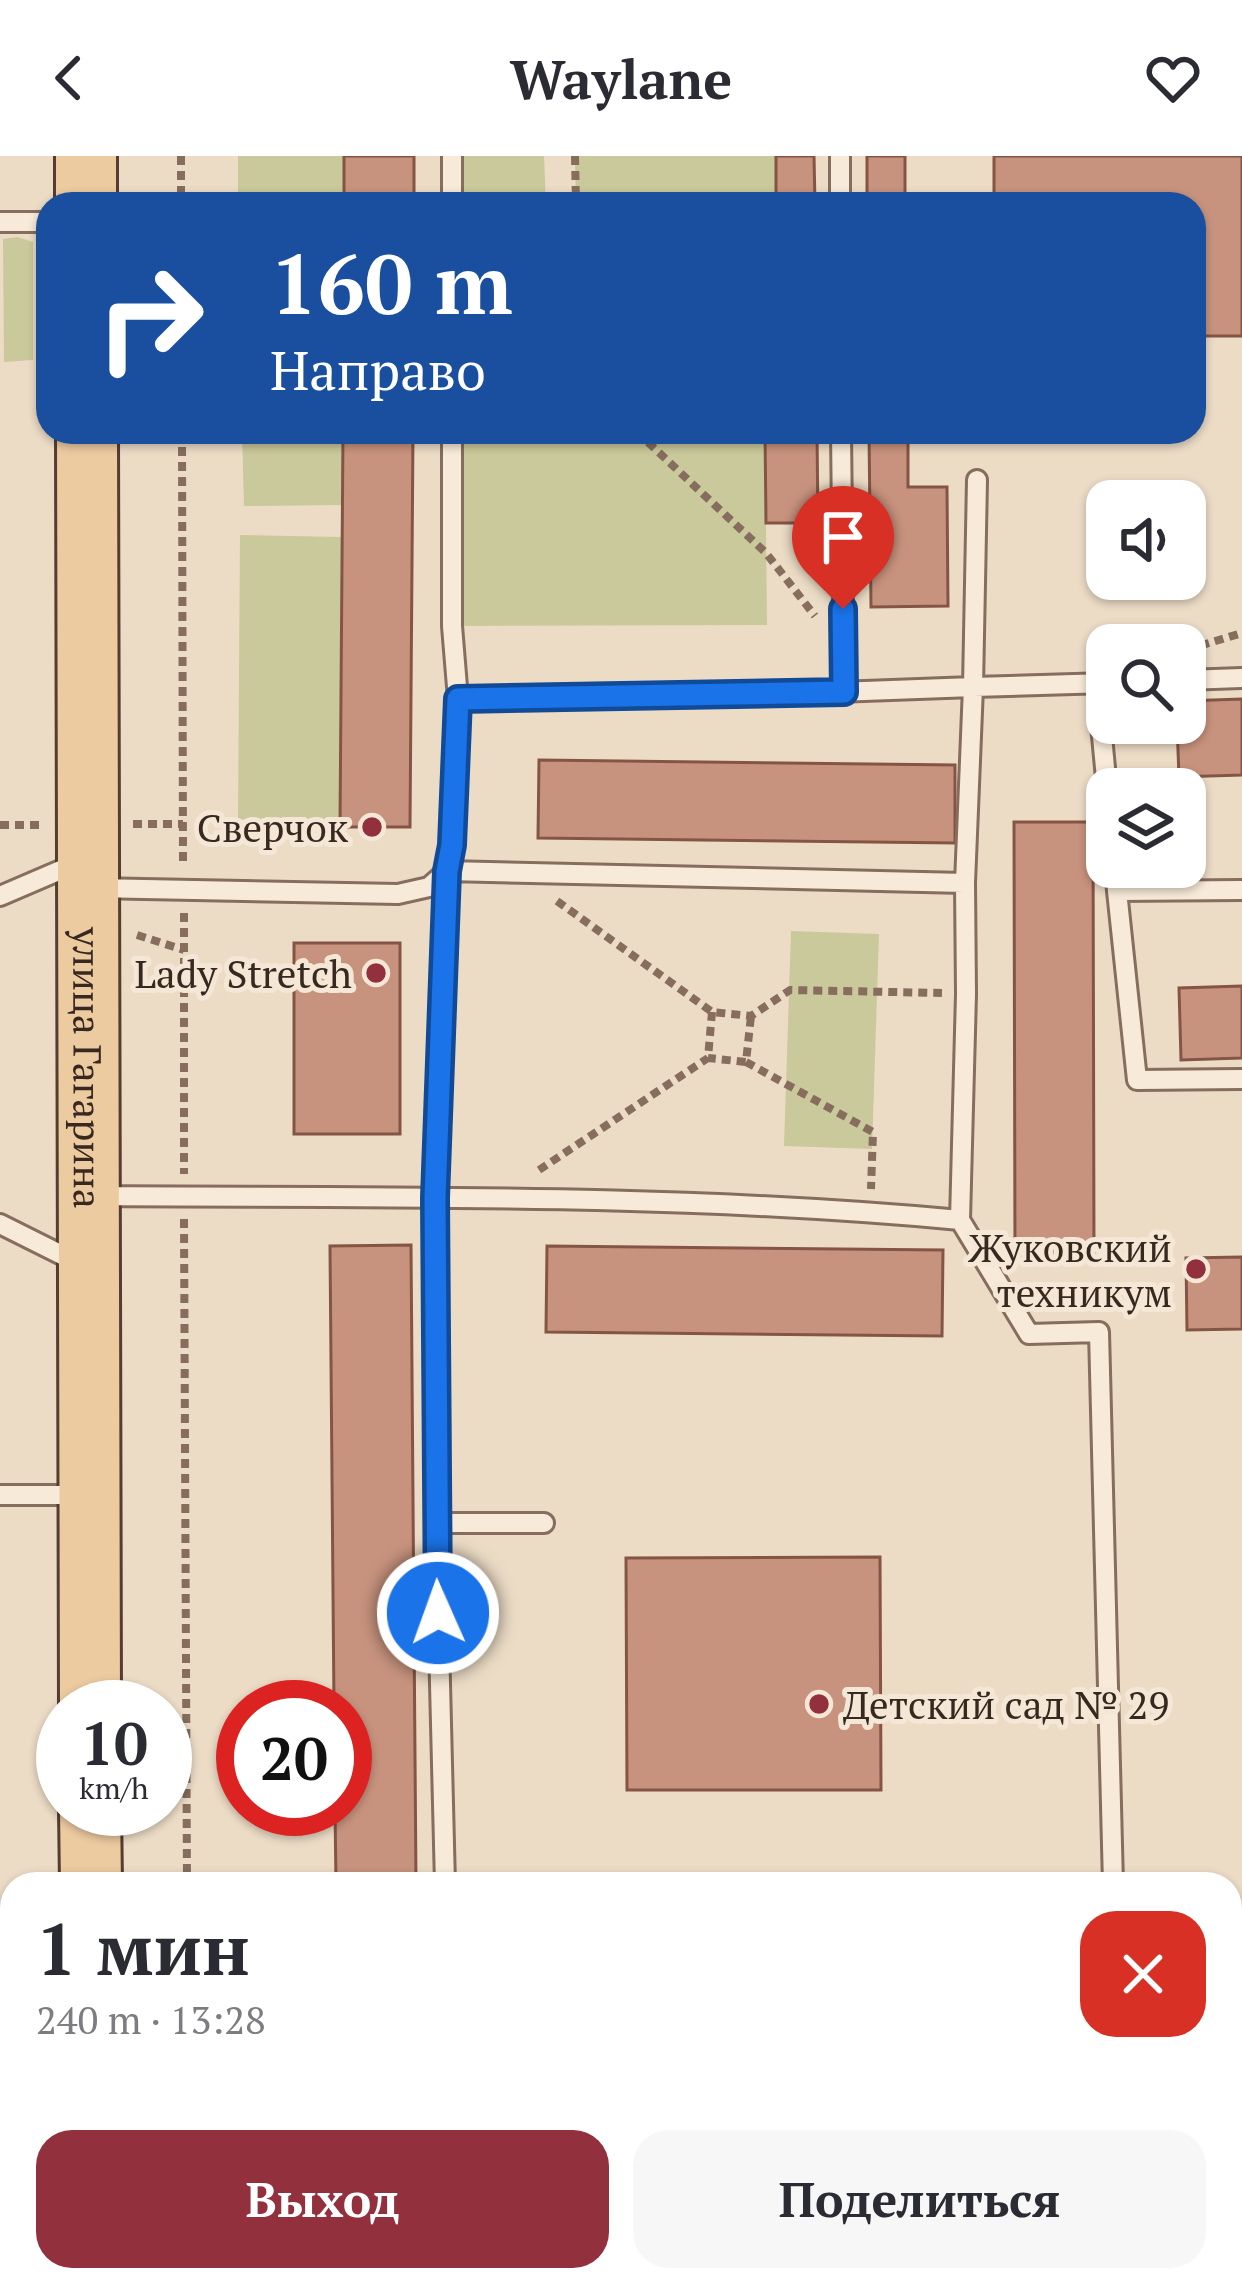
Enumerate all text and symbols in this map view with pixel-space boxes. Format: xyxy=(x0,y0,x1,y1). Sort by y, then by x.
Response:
text: Waylane xyxy=(510,43,732,114)
icon: back xyxy=(36,45,102,111)
icon: heart xyxy=(1140,45,1206,111)
text: 160 m xyxy=(270,227,513,338)
icon: right xyxy=(72,240,228,396)
text: Направо xyxy=(270,334,486,405)
map controls xyxy=(1086,480,1206,888)
button: sound xyxy=(1086,480,1206,600)
pin xyxy=(792,486,894,609)
icon: arrive xyxy=(810,504,876,570)
button: search xyxy=(1086,624,1206,744)
button: layers xyxy=(1086,768,1206,888)
place label: Сверчок xyxy=(197,801,349,853)
marker: Сверчок xyxy=(359,814,385,840)
street label: улица Гагарина xyxy=(62,926,115,1209)
place label: Lady Stretch xyxy=(135,947,352,999)
marker: Lady Stretch xyxy=(363,960,389,986)
place label: Жуковский техникум xyxy=(968,1221,1172,1318)
marker: Жуковский техникум xyxy=(1183,1256,1209,1282)
position arrow xyxy=(375,1550,501,1676)
place label: Детский сад № 29 xyxy=(843,1678,1169,1730)
speed limit sign: 20 xyxy=(216,1680,372,1836)
marker: Детский сад № 29 xyxy=(806,1691,832,1717)
text: 10 xyxy=(80,1703,148,1782)
text: km/h xyxy=(79,1768,149,1808)
text: 1 мин xyxy=(36,1900,250,1996)
button: close xyxy=(1080,1911,1206,2037)
text: 240 m · 13:28 xyxy=(36,1993,266,2045)
button: Выход xyxy=(36,2130,609,2268)
button: Поделиться xyxy=(633,2130,1206,2268)

